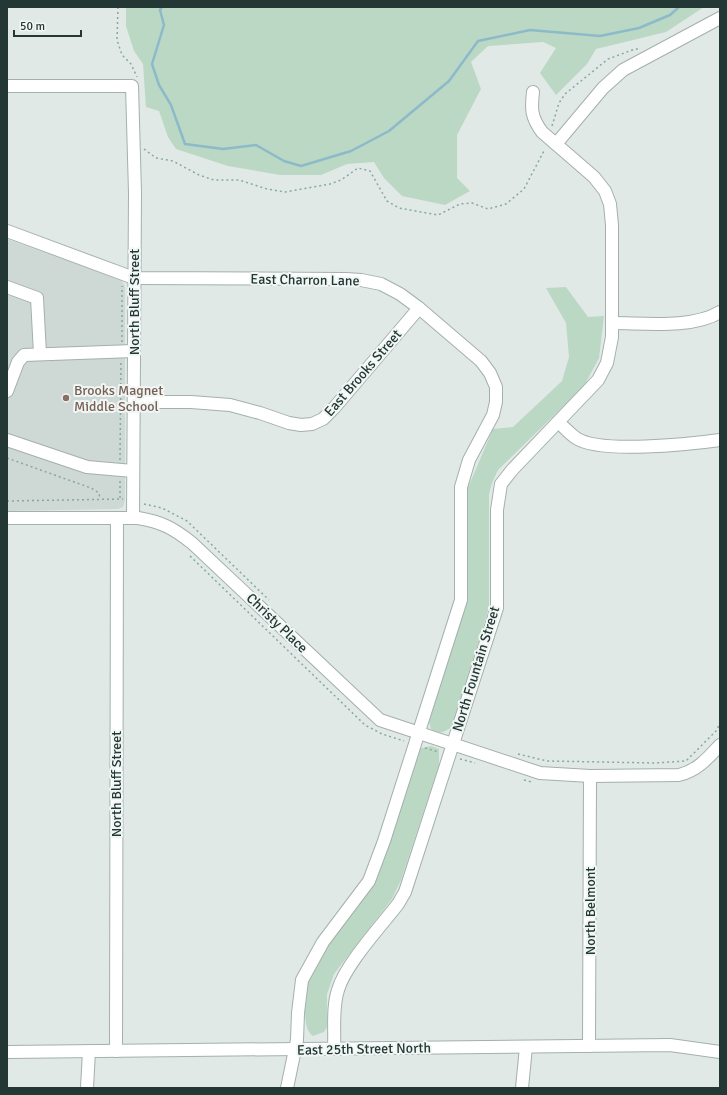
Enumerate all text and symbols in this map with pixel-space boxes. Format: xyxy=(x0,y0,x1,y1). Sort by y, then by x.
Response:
scale bar xyxy=(14,12,81,38)
text: 50 m xyxy=(20,19,45,34)
street label: North Bluff Street xyxy=(126,249,143,355)
street label: East Charron Lane xyxy=(250,271,360,289)
street label: East Brooks Street xyxy=(321,326,405,420)
place label: Brooks Magnet Middle School xyxy=(74,382,163,415)
marker: Brooks Magnet Middle School xyxy=(61,393,71,403)
street label: Christy Place xyxy=(243,590,311,656)
street label: North Fountain Street xyxy=(449,604,503,734)
street label: North Bluff Street xyxy=(108,731,125,837)
street label: North Belmont xyxy=(582,867,599,955)
street label: East 25th Street North xyxy=(297,1039,431,1059)

